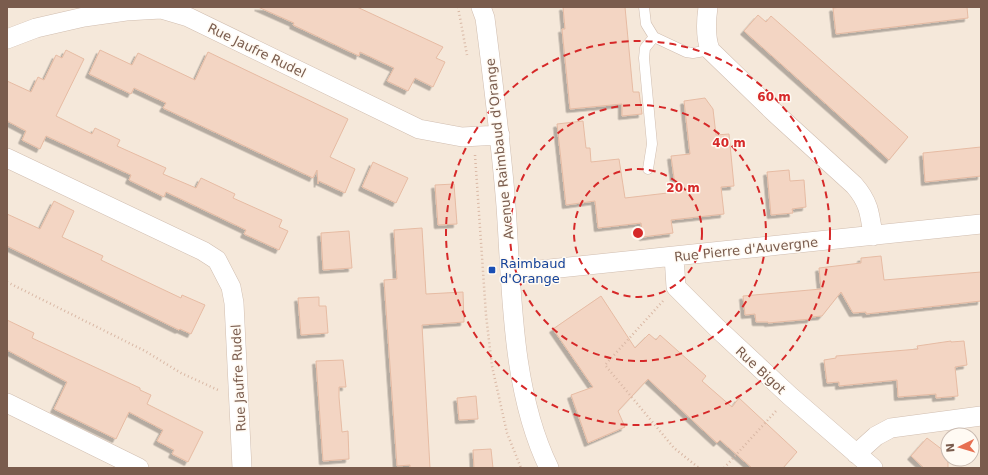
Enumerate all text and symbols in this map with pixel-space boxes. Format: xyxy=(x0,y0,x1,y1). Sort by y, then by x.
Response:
street label: Rue Jaufre Rudel xyxy=(205,20,308,81)
street label: Avenue Raimbaud d'Orange xyxy=(483,58,516,240)
text: 60 m xyxy=(757,90,791,104)
text: 40 m xyxy=(712,136,746,150)
text: 20 m xyxy=(666,181,700,195)
centre of rings xyxy=(631,226,645,240)
street label: Rue Pierre d'Auvergne xyxy=(673,234,819,265)
place label: Raimbaud d'Orange xyxy=(500,256,566,286)
marker: Raimbaud d'Orange xyxy=(487,265,497,275)
street label: Rue Jaufre Rudel xyxy=(228,324,249,432)
street label: Rue Bigot xyxy=(733,344,789,397)
north arrow xyxy=(940,427,980,467)
text: N xyxy=(944,443,957,453)

